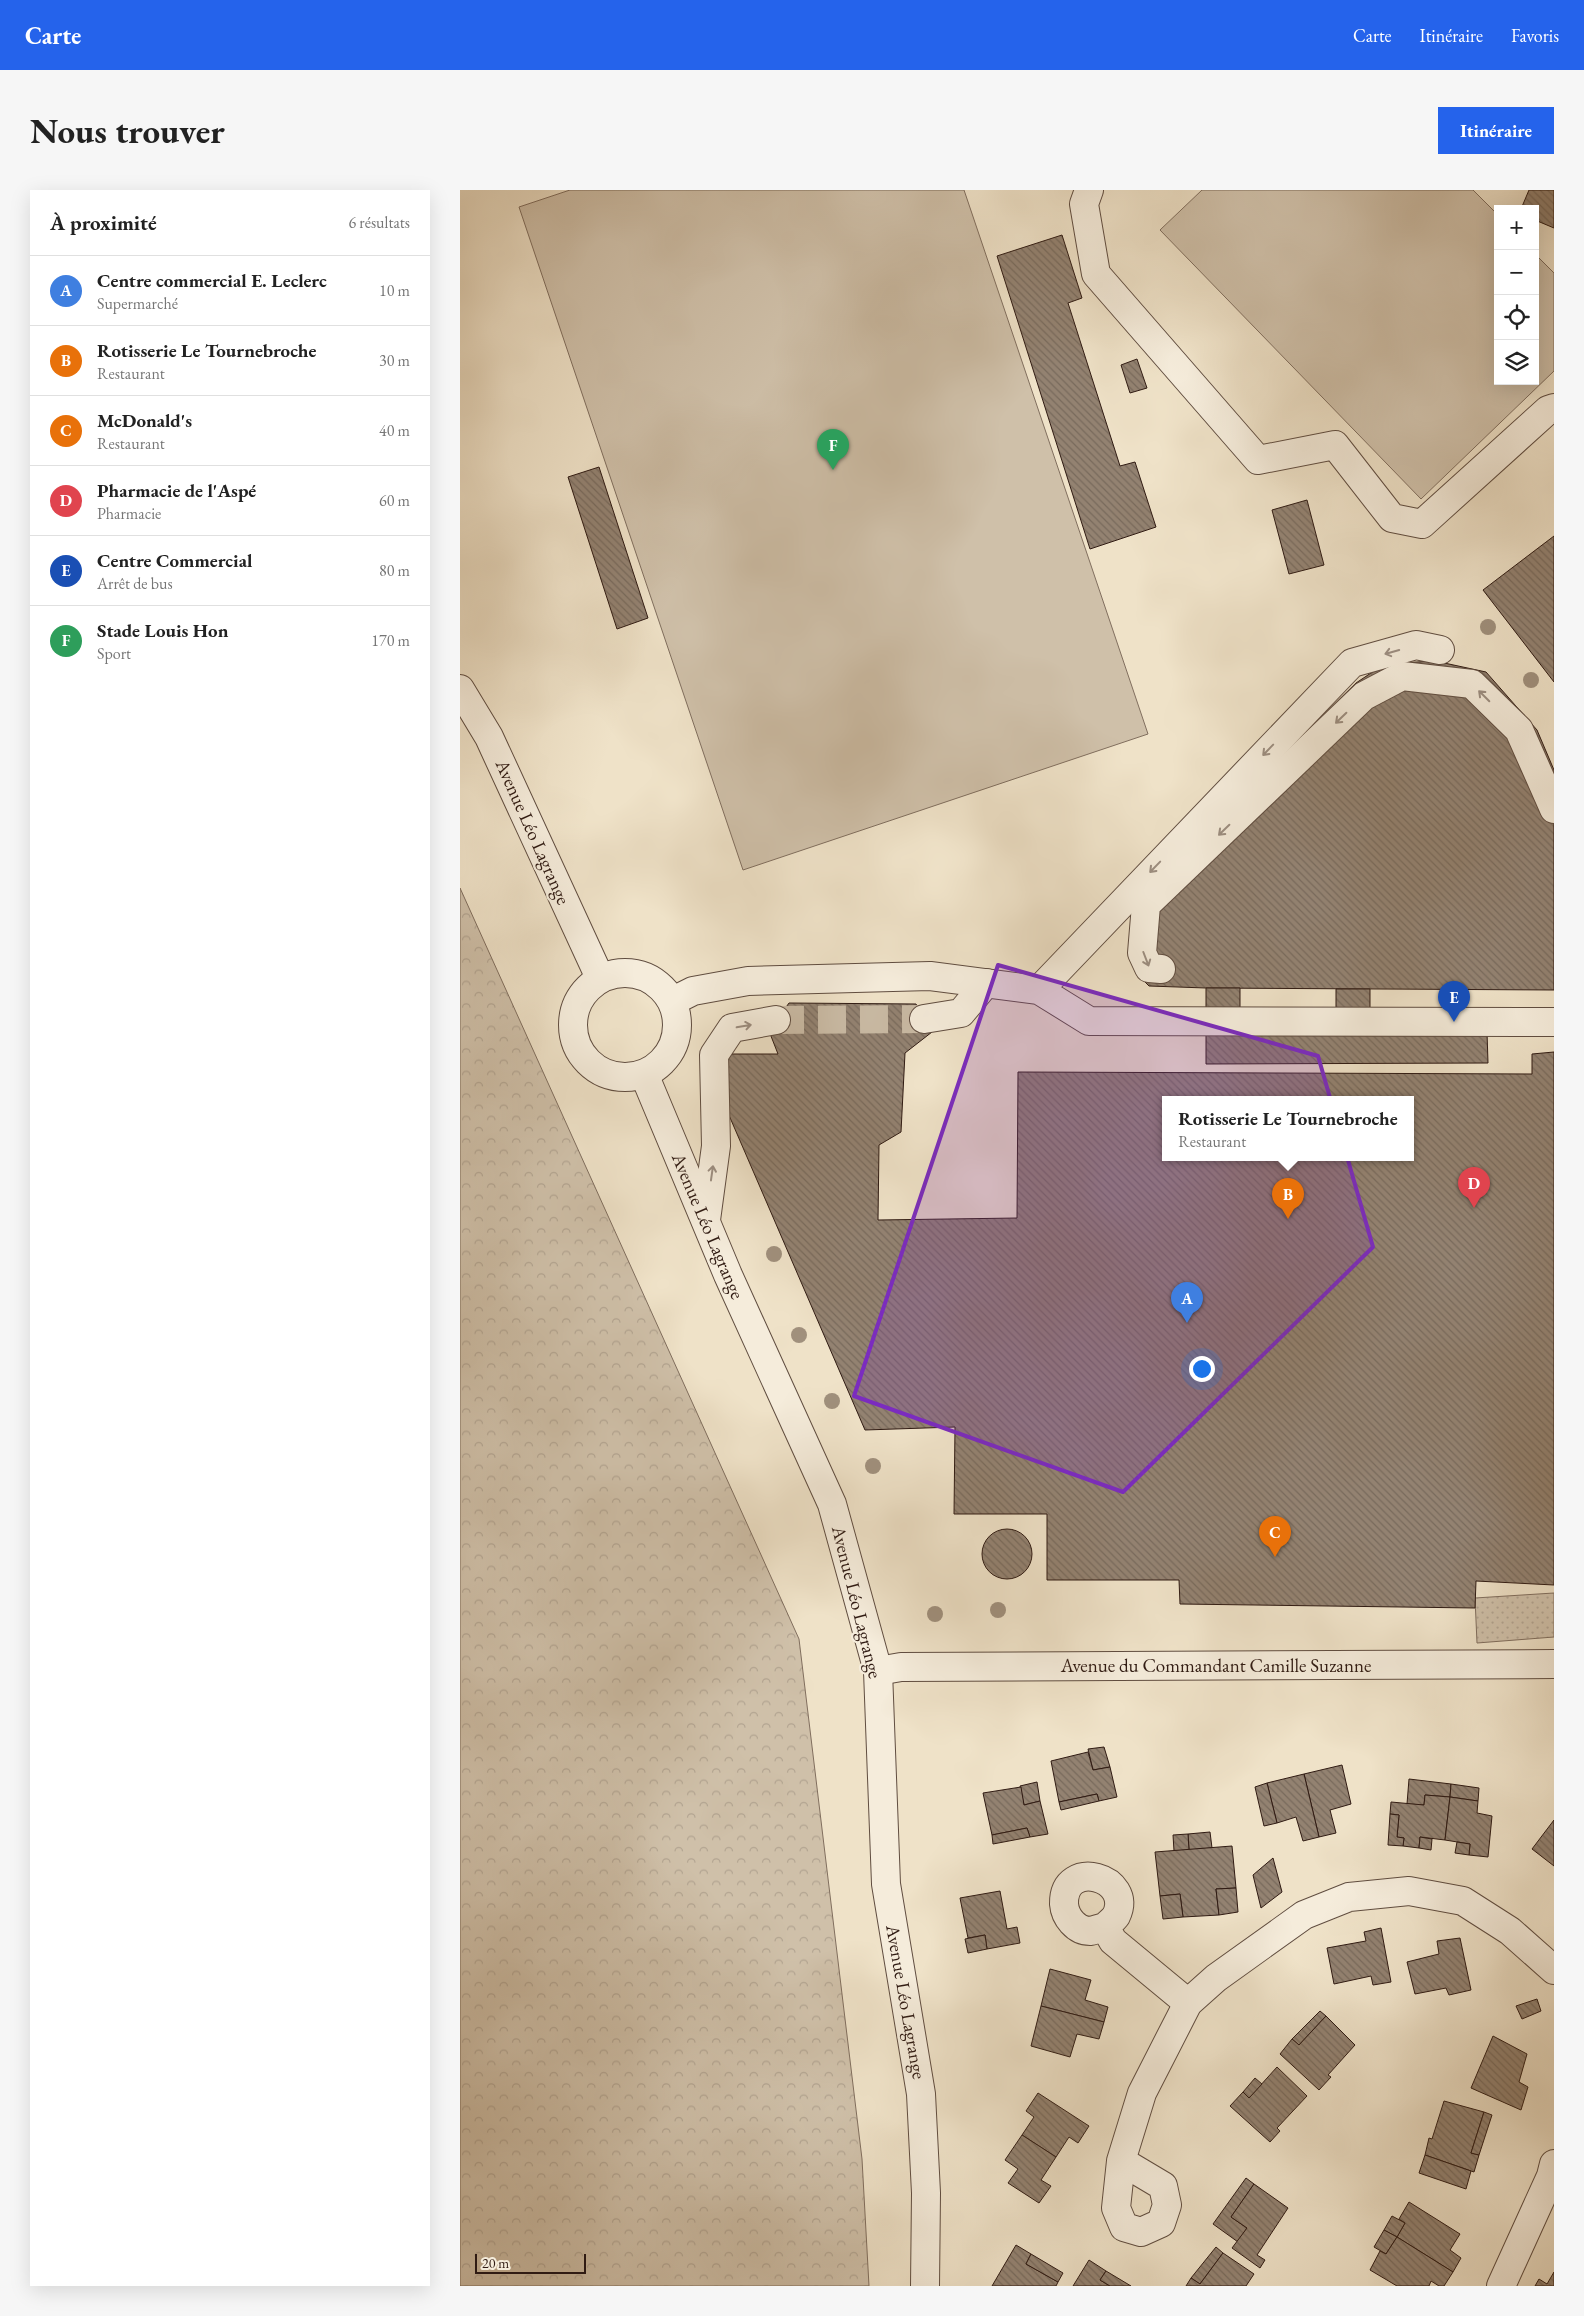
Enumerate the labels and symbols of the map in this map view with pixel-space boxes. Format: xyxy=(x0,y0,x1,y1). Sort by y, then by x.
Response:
pin: F xyxy=(817,429,849,470)
one-way arrow xyxy=(1385,648,1401,657)
one-way arrow xyxy=(1478,690,1491,702)
one-way arrow xyxy=(1335,712,1347,724)
one-way arrow xyxy=(1262,744,1274,757)
street label: Avenue Léo Lagrange xyxy=(489,755,576,909)
one-way arrow xyxy=(1218,824,1230,836)
one-way arrow xyxy=(1149,861,1161,874)
one-way arrow xyxy=(1142,951,1151,966)
pin: E xyxy=(1438,981,1470,1022)
one-way arrow xyxy=(736,1021,752,1031)
street label: Avenue Léo Lagrange xyxy=(666,1148,750,1303)
one-way arrow xyxy=(707,1165,717,1181)
pin: D xyxy=(1458,1167,1490,1208)
pin: B xyxy=(1272,1178,1304,1219)
pin: A xyxy=(1171,1282,1203,1323)
your location xyxy=(1189,1356,1215,1382)
pin: C xyxy=(1259,1516,1291,1557)
street label: Avenue Léo Lagrange xyxy=(826,1522,888,1681)
street label: Avenue du Commandant Camille Suzanne xyxy=(1060,1653,1371,1678)
street label: Avenue Léo Lagrange xyxy=(880,1922,932,2081)
scale bar xyxy=(475,2251,586,2274)

